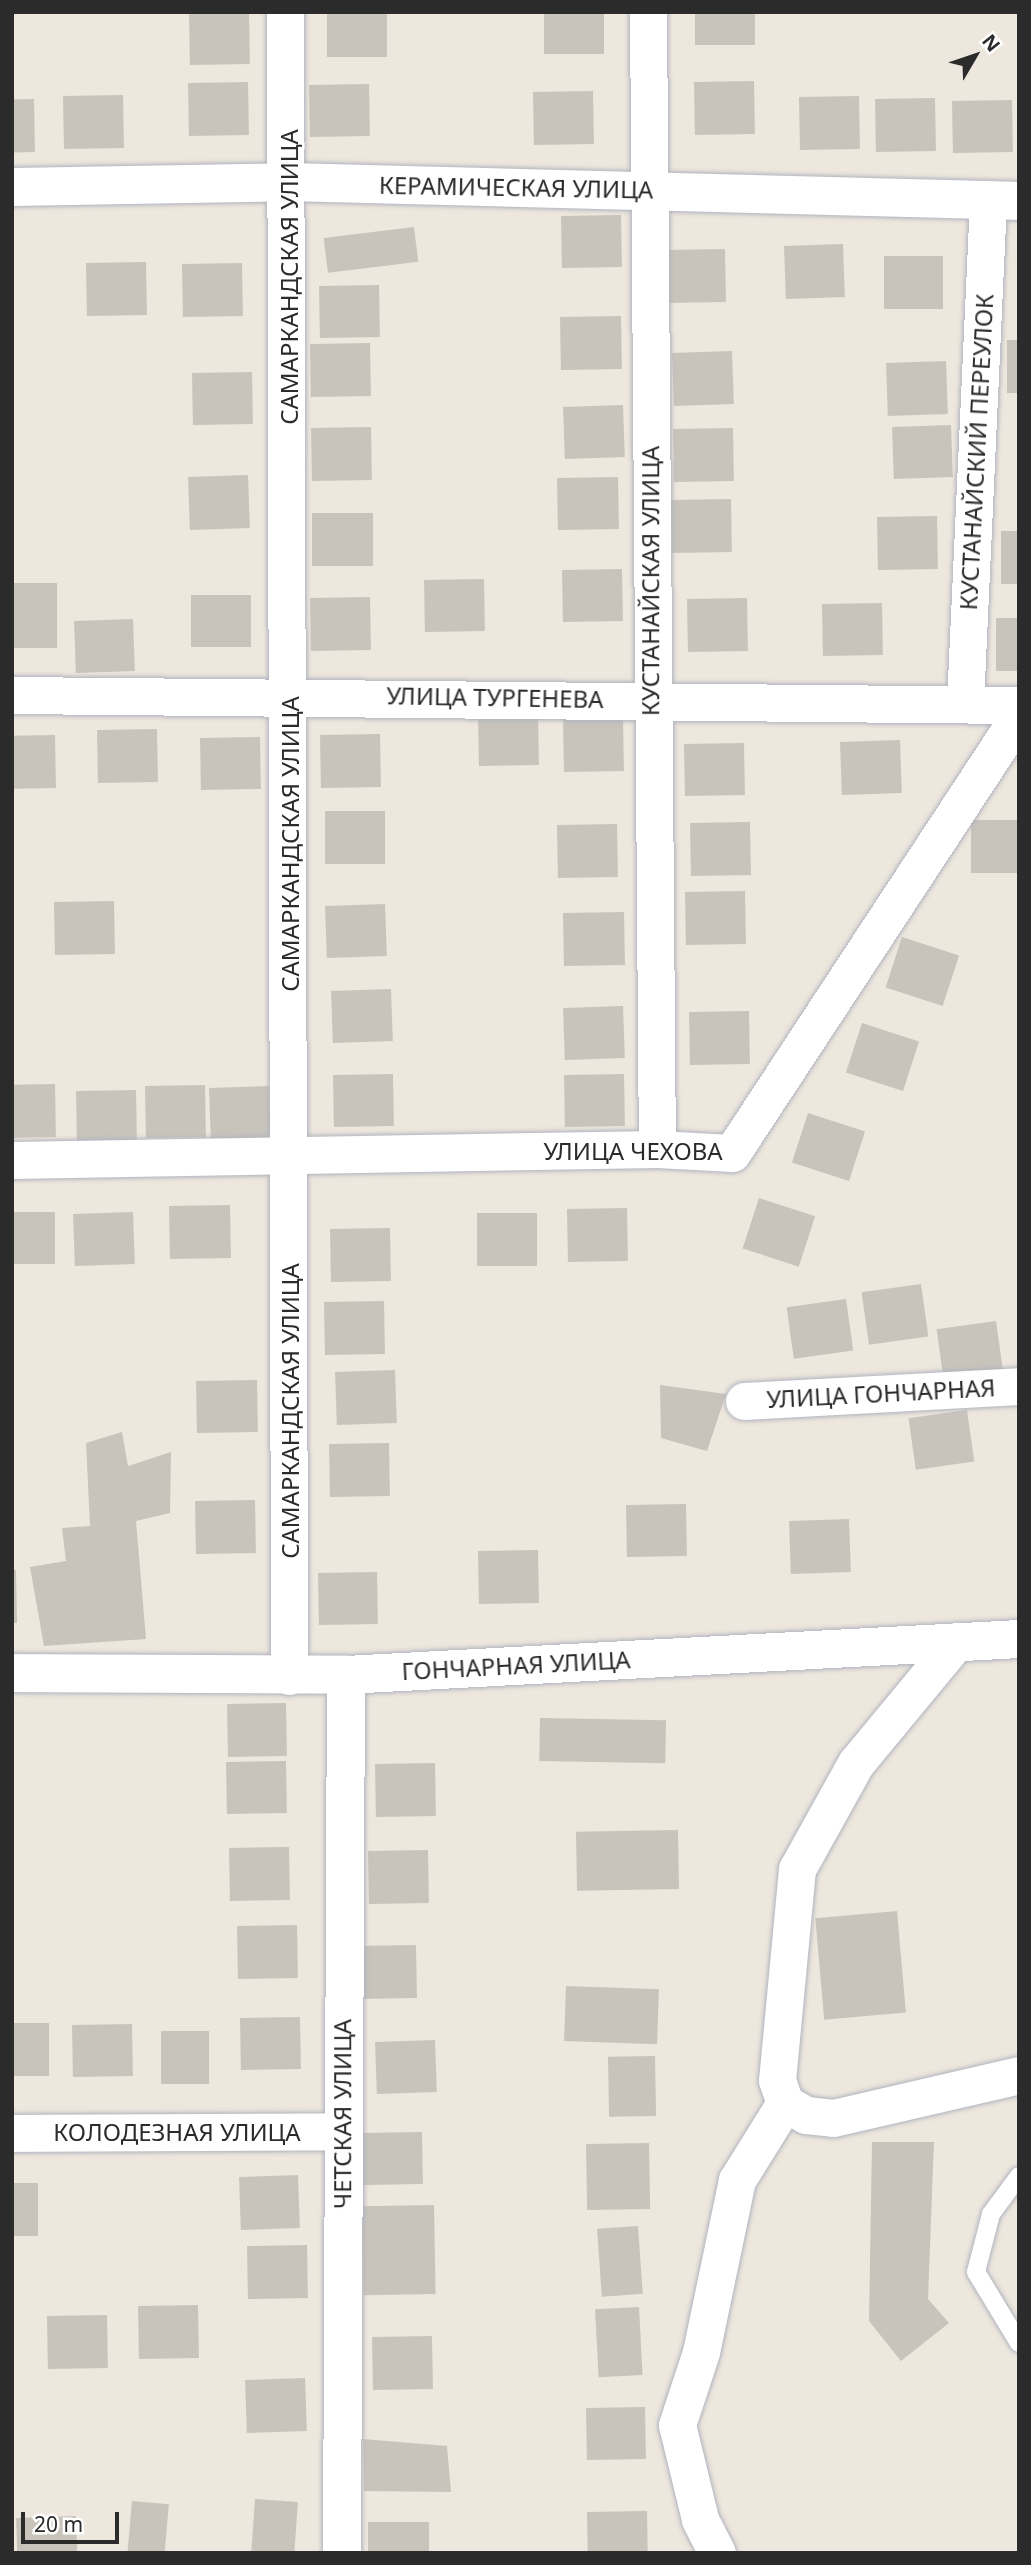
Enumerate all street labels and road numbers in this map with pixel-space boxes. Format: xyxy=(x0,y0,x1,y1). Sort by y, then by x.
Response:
street label: САМАРКАНДСКАЯ УЛИЦА xyxy=(275,129,303,425)
street label: КЕРАМИЧЕСКАЯ УЛИЦА xyxy=(379,170,653,204)
street label: КУСТАНАЙСКИЙ ПЕРЕУЛОК xyxy=(953,293,999,611)
street label: КУСТАНАЙСКАЯ УЛИЦА xyxy=(636,446,664,716)
street label: УЛИЦА ТУРГЕНЕВА xyxy=(386,681,604,713)
street label: САМАРКАНДСКАЯ УЛИЦА xyxy=(276,696,304,992)
street label: УЛИЦА ЧЕХОВА xyxy=(543,1137,723,1165)
street label: САМАРКАНДСКАЯ УЛИЦА xyxy=(276,1263,304,1559)
street label: УЛИЦА ГОНЧАРНАЯ xyxy=(766,1373,996,1413)
street label: ГОНЧАРНАЯ УЛИЦА xyxy=(401,1645,631,1685)
street label: ЧЕТСКАЯ УЛИЦА xyxy=(328,2019,356,2209)
street label: КОЛОДЕЗНАЯ УЛИЦА xyxy=(53,2118,301,2146)

